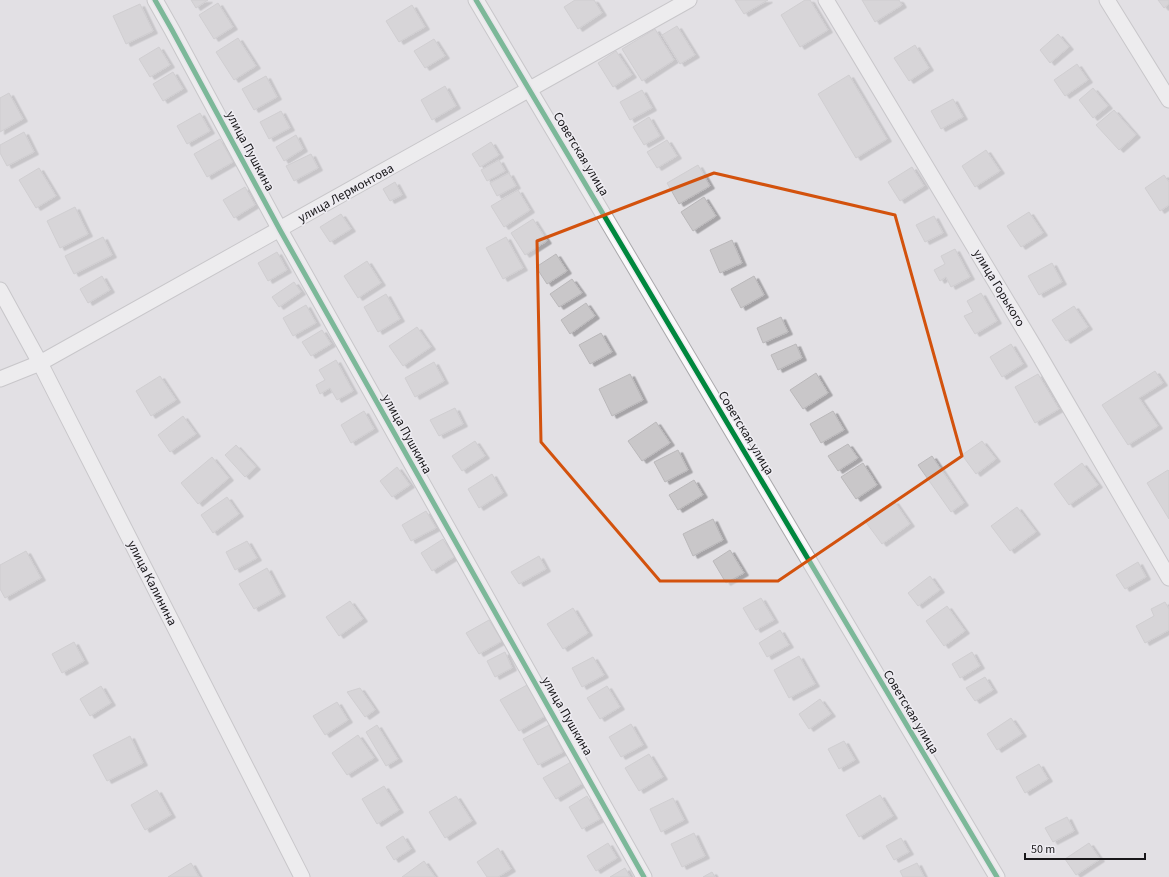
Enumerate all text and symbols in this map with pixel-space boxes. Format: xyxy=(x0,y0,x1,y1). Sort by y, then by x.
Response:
street label: улица Пушкина xyxy=(221,108,279,194)
street label: Советская улица xyxy=(549,108,613,200)
street label: улица Лермонтова xyxy=(295,159,397,227)
street label: улица Горького xyxy=(969,246,1029,330)
street label: Советская улица xyxy=(714,387,778,479)
street label: улица Пушкина xyxy=(378,391,436,477)
street label: улица Калинина xyxy=(123,537,181,629)
street label: Советская улица xyxy=(879,666,943,758)
street label: улица Пушкина xyxy=(537,673,597,759)
scale bar xyxy=(1025,835,1145,861)
text: 50 m xyxy=(1031,841,1055,858)

